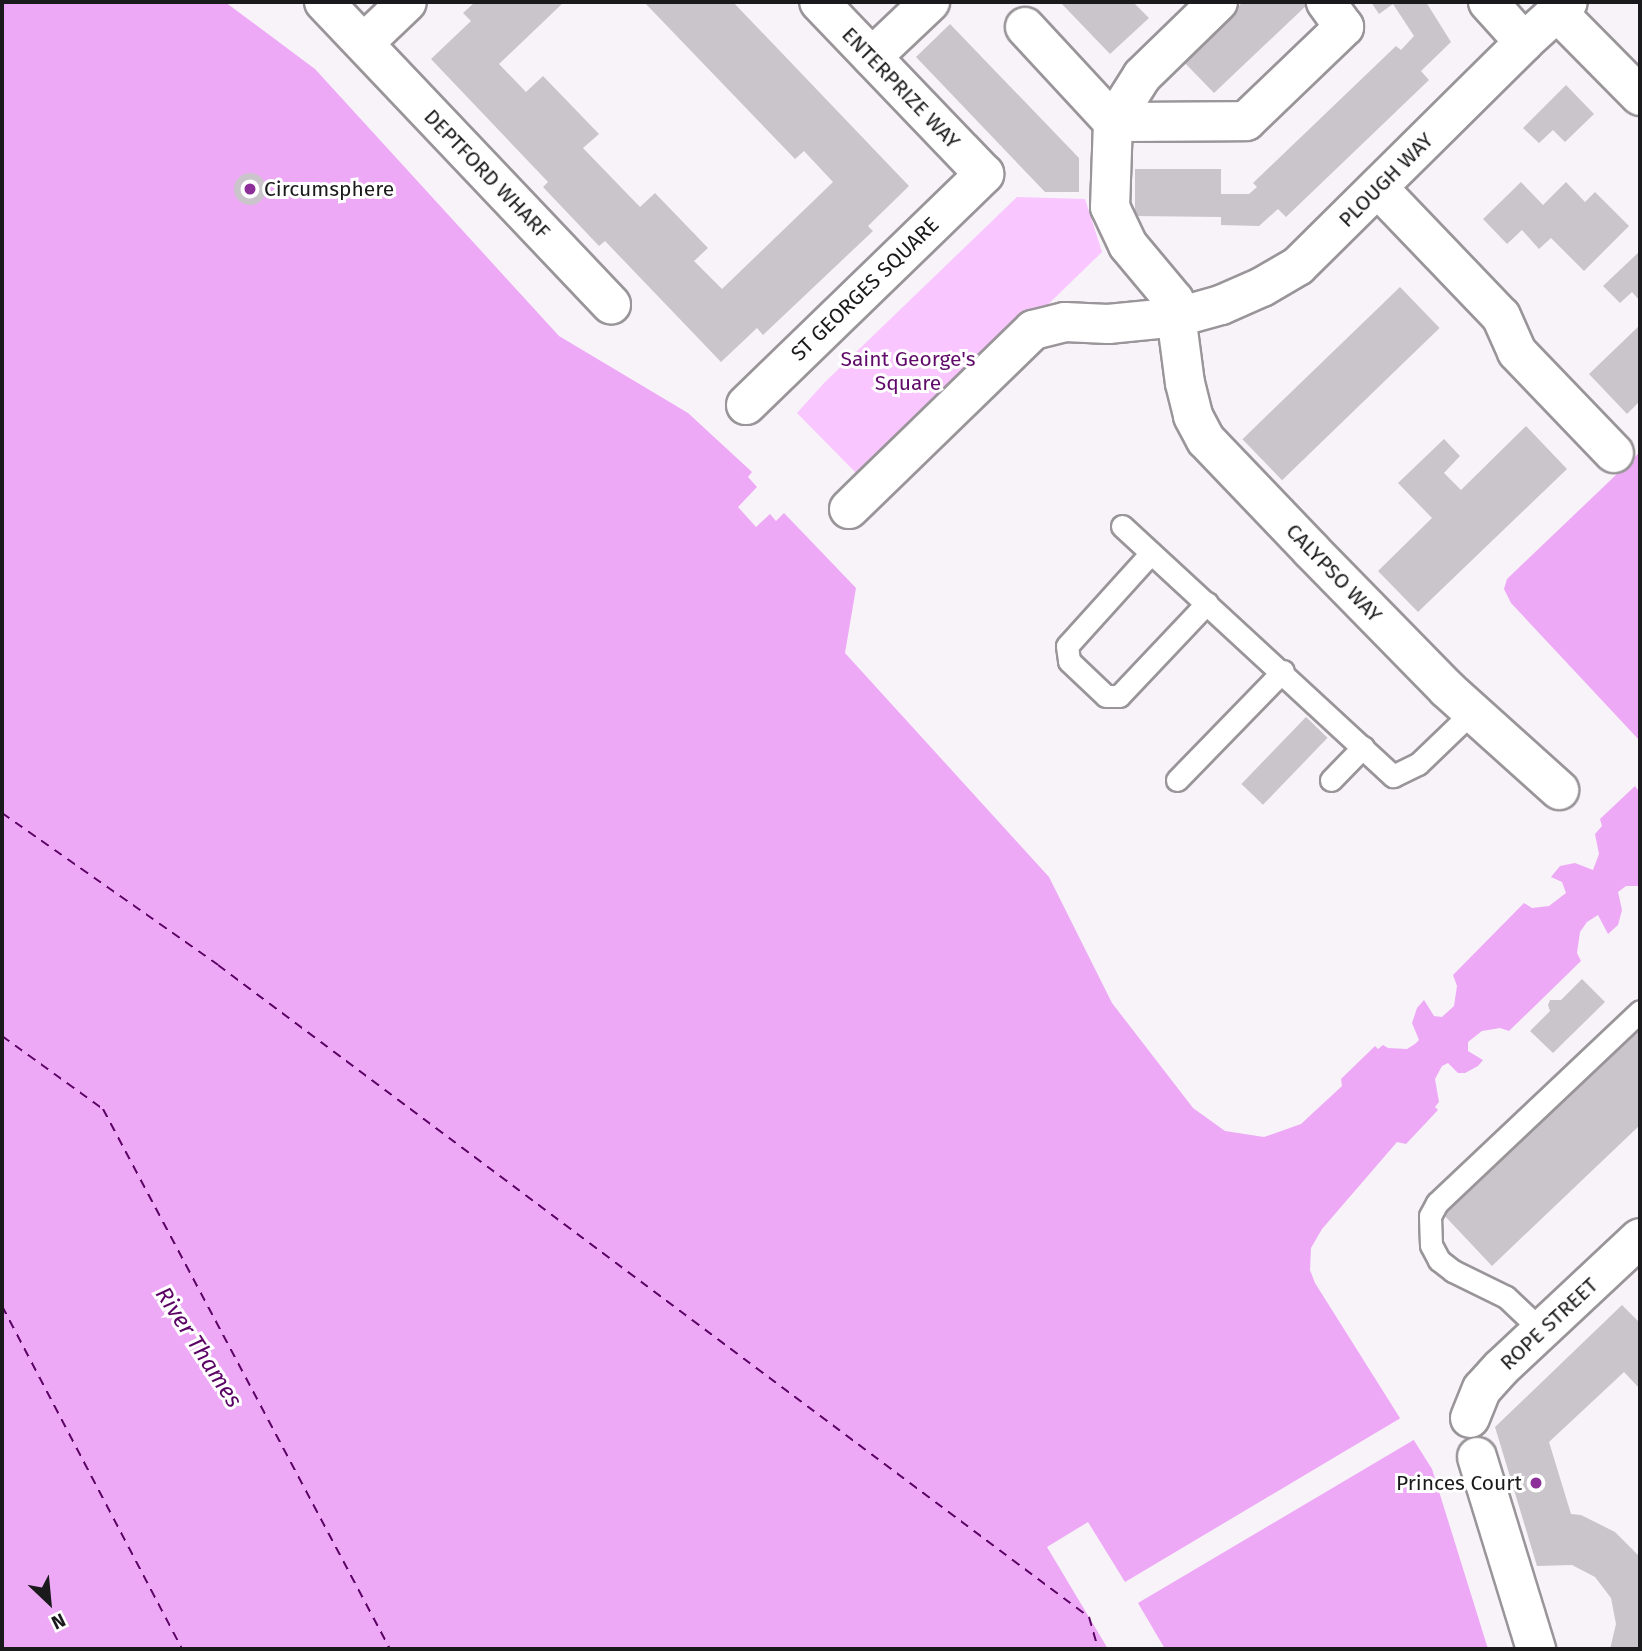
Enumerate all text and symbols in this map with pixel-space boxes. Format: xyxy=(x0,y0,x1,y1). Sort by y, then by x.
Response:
street label: ENTERPRIZE WAY xyxy=(837,22,965,154)
street label: DEPTFORD WHARF xyxy=(419,104,555,244)
street label: PLOUGH WAY xyxy=(1334,128,1438,232)
place label: Circumsphere xyxy=(264,176,394,202)
marker: Circumsphere xyxy=(242,181,258,197)
street label: ST GEORGES SQUARE xyxy=(786,212,944,366)
park label: Saint George's Square xyxy=(840,346,976,396)
street label: CALYPSO WAY xyxy=(1281,519,1387,627)
street label: ROPE STREET xyxy=(1495,1273,1603,1375)
water label: River Thames xyxy=(150,1282,248,1412)
place label: Princes Court xyxy=(1396,1470,1522,1496)
marker: Princes Court xyxy=(1528,1475,1544,1491)
north arrow xyxy=(14,1567,84,1637)
text: N xyxy=(48,1608,69,1634)

